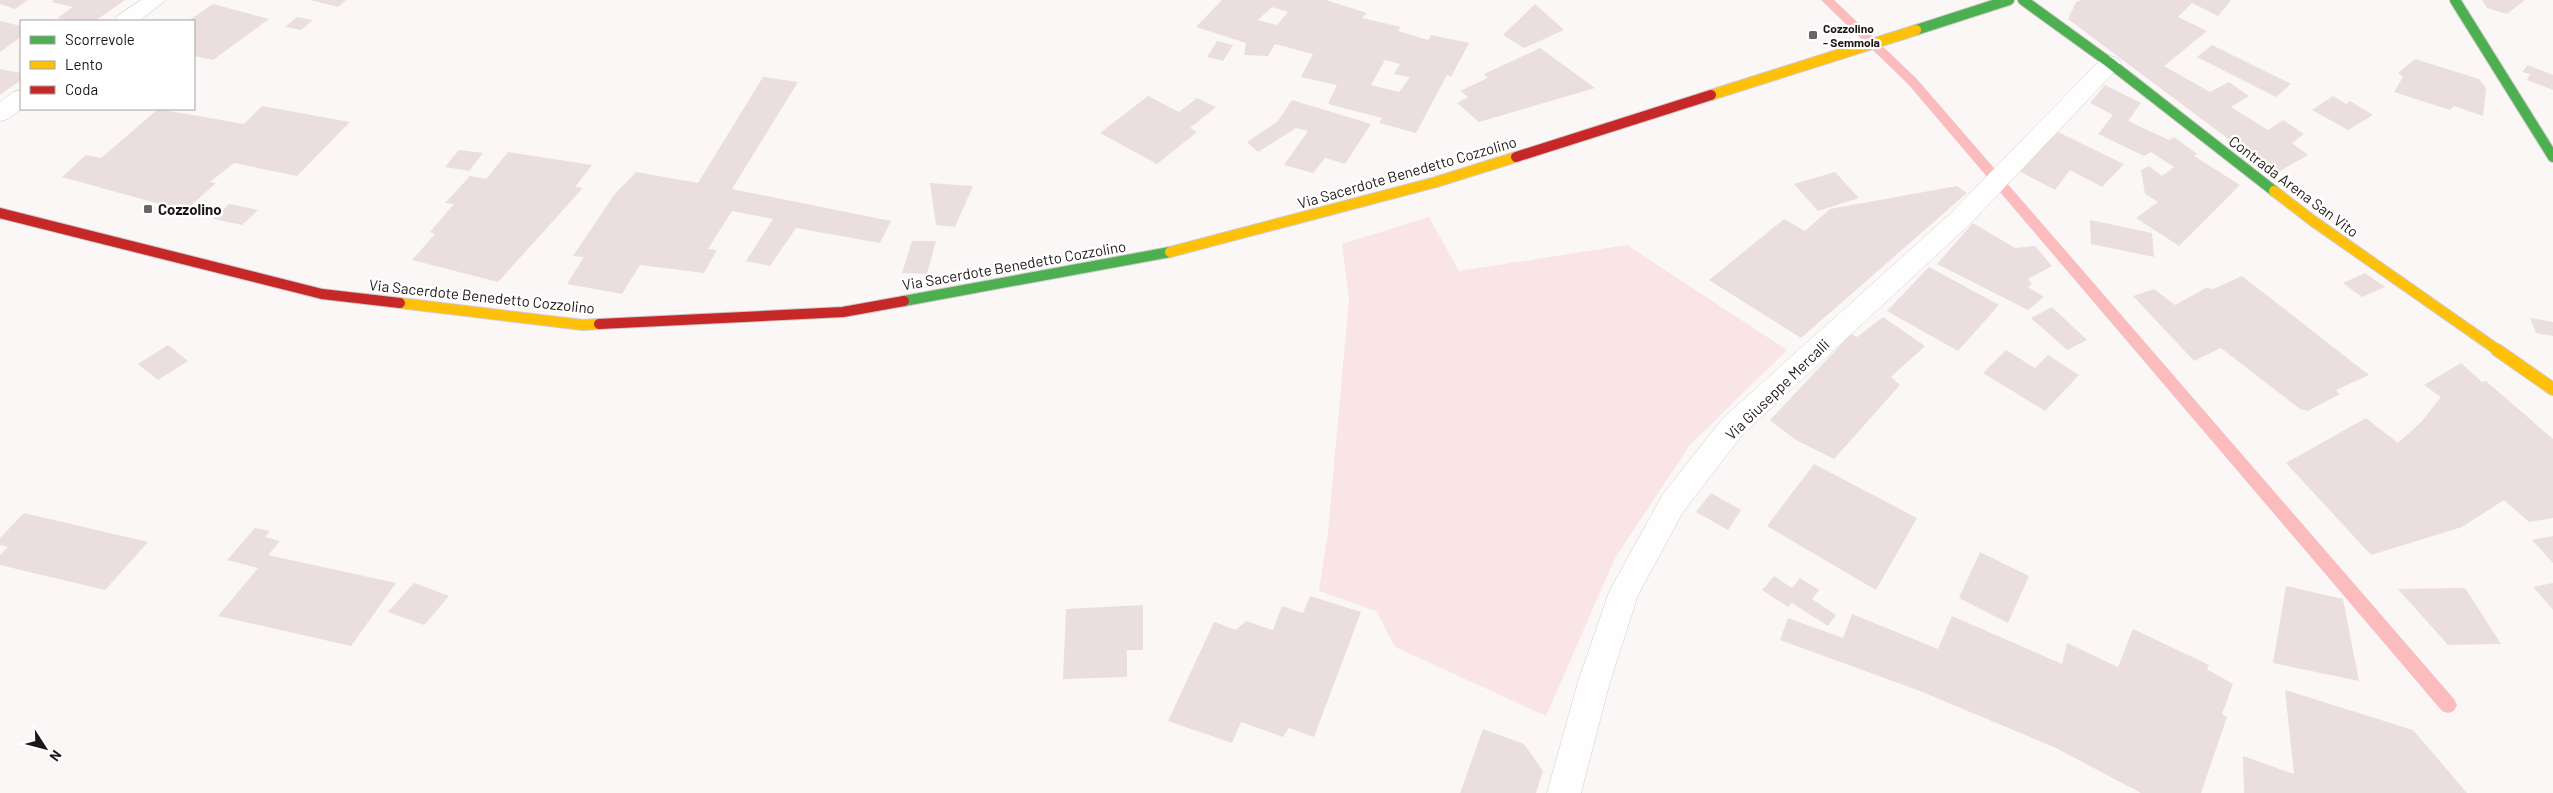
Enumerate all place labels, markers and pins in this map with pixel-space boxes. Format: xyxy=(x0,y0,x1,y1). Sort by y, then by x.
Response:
place label: Cozzolino - Semmola xyxy=(1823,21,1880,49)
marker: Cozzolino - Semmola xyxy=(1807,29,1819,41)
place label: Cozzolino xyxy=(158,200,222,218)
marker: Cozzolino xyxy=(142,203,154,215)

